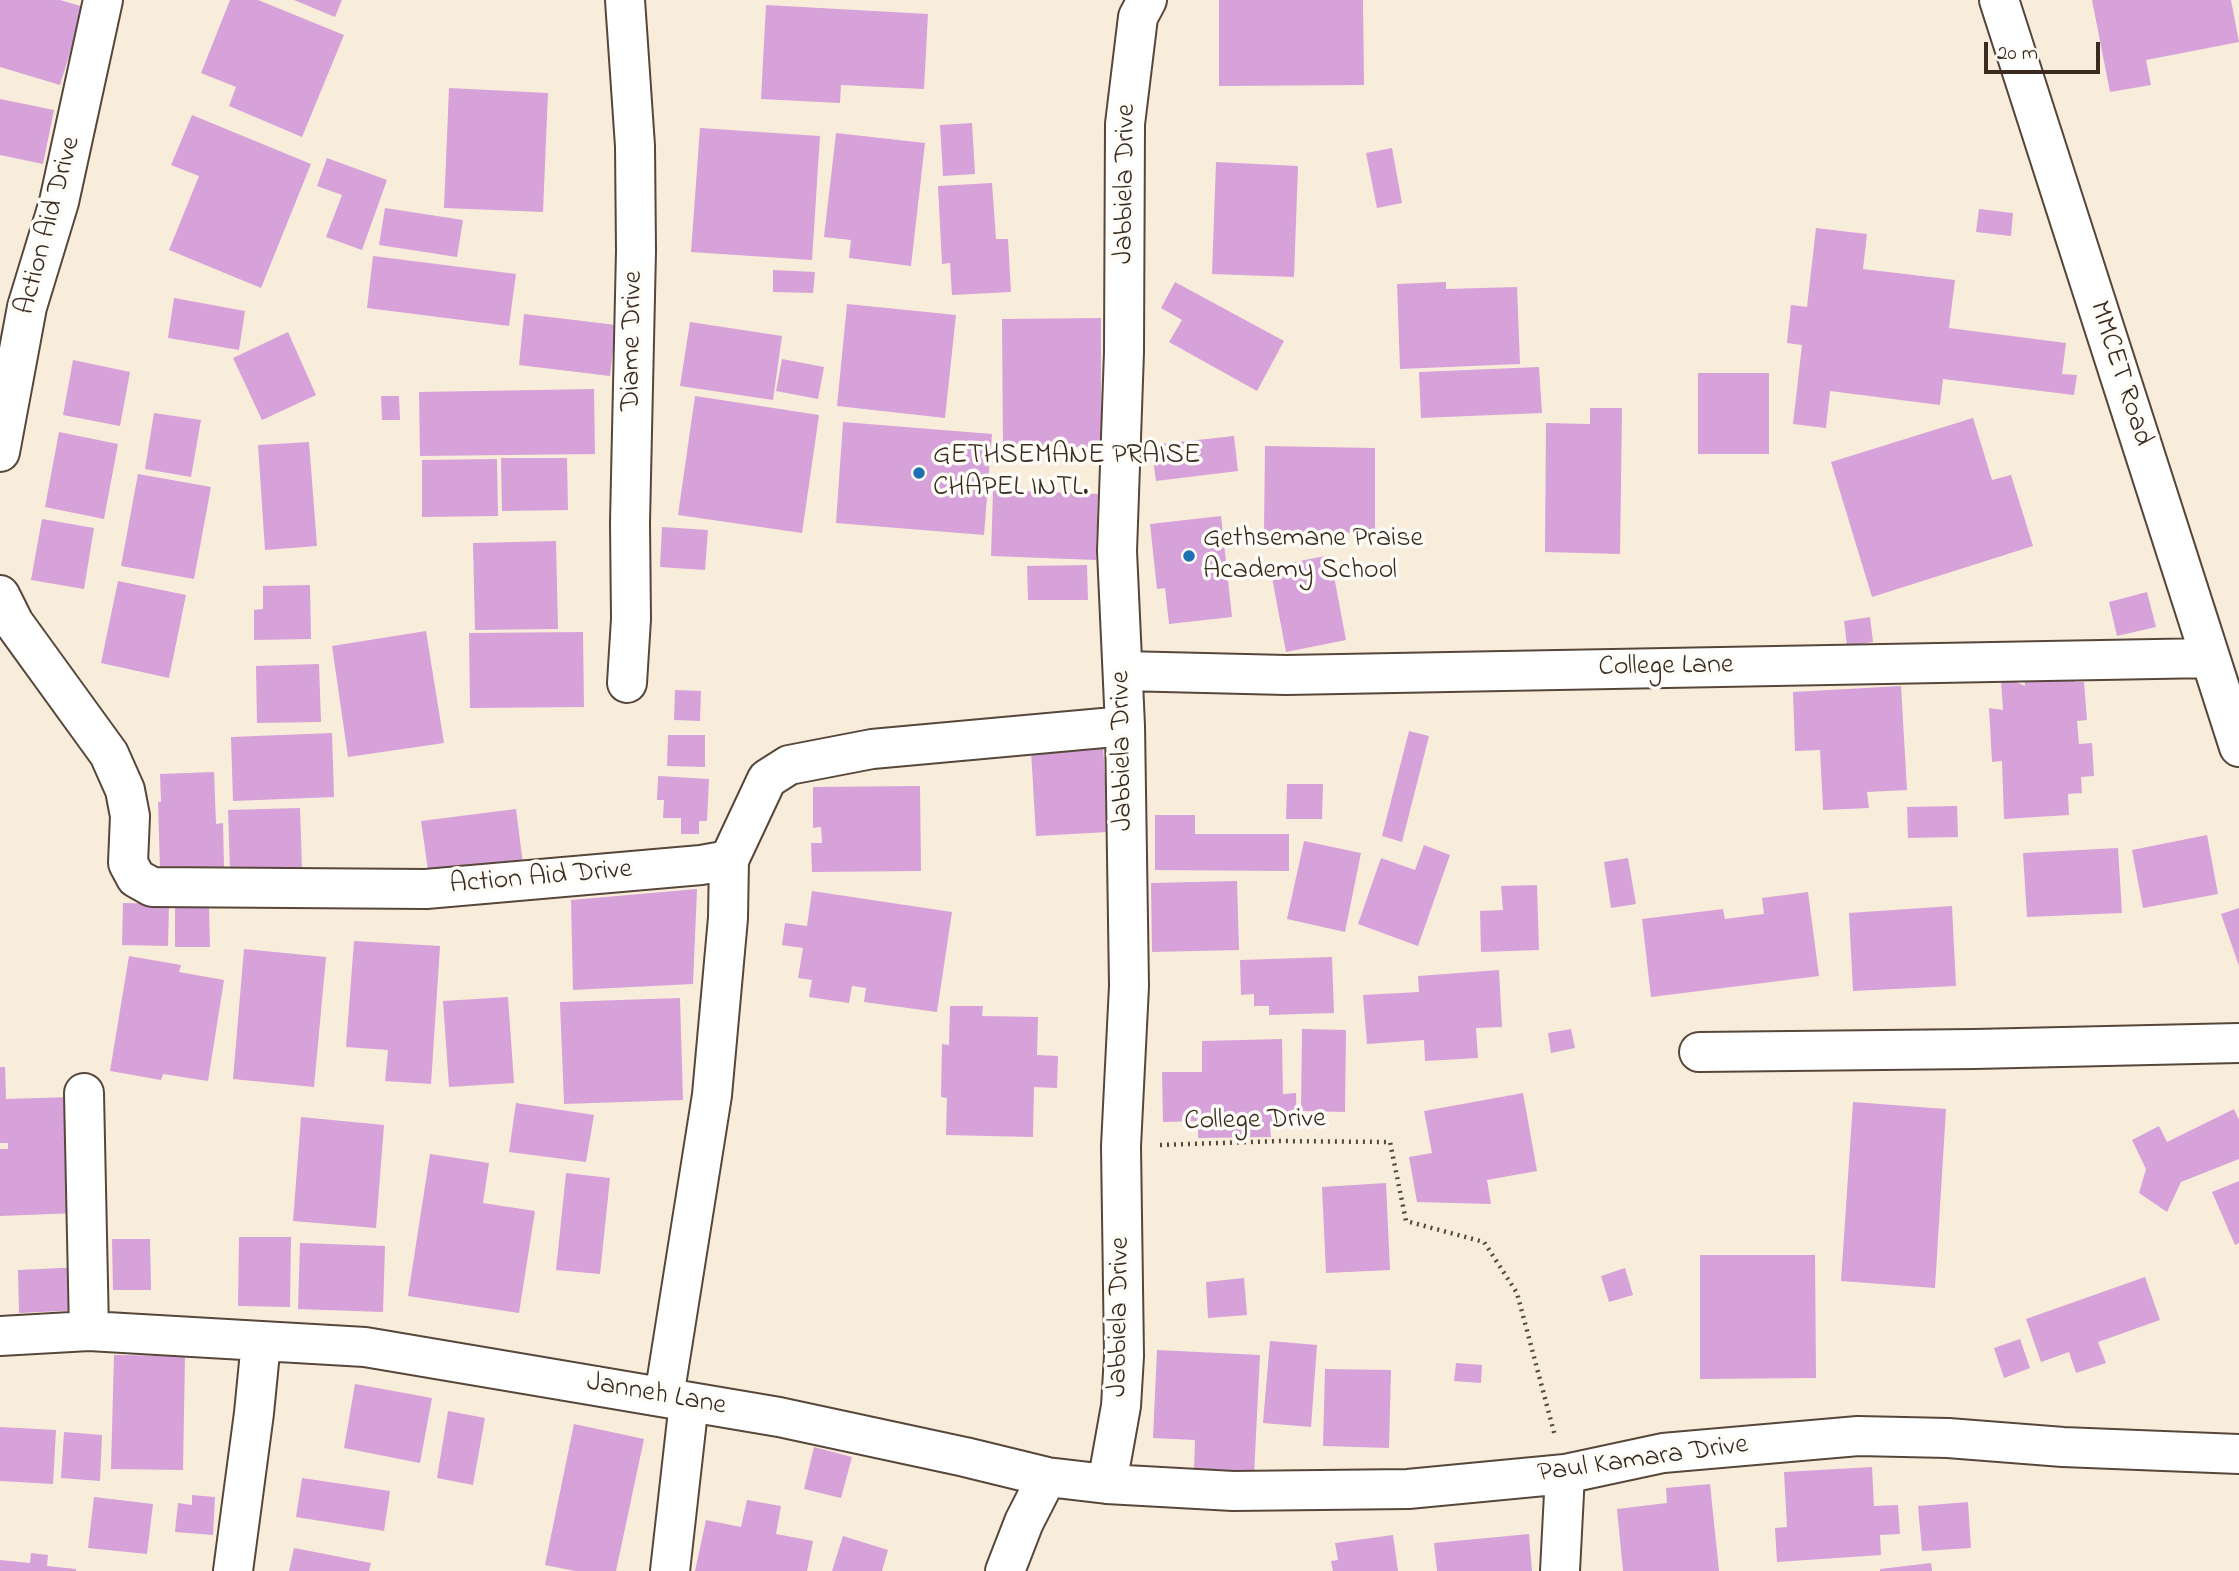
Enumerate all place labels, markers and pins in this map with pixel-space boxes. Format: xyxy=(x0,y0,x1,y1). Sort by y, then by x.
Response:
place label: GETHSEMANE PRAISE CHAPEL INTL. xyxy=(933,440,1201,506)
marker: GETHSEMANE PRAISE CHAPEL INTL. xyxy=(911,465,927,481)
place label: Gethsemane Praise Academy School xyxy=(1203,523,1423,589)
marker: Gethsemane Praise Academy School xyxy=(1181,548,1197,564)

